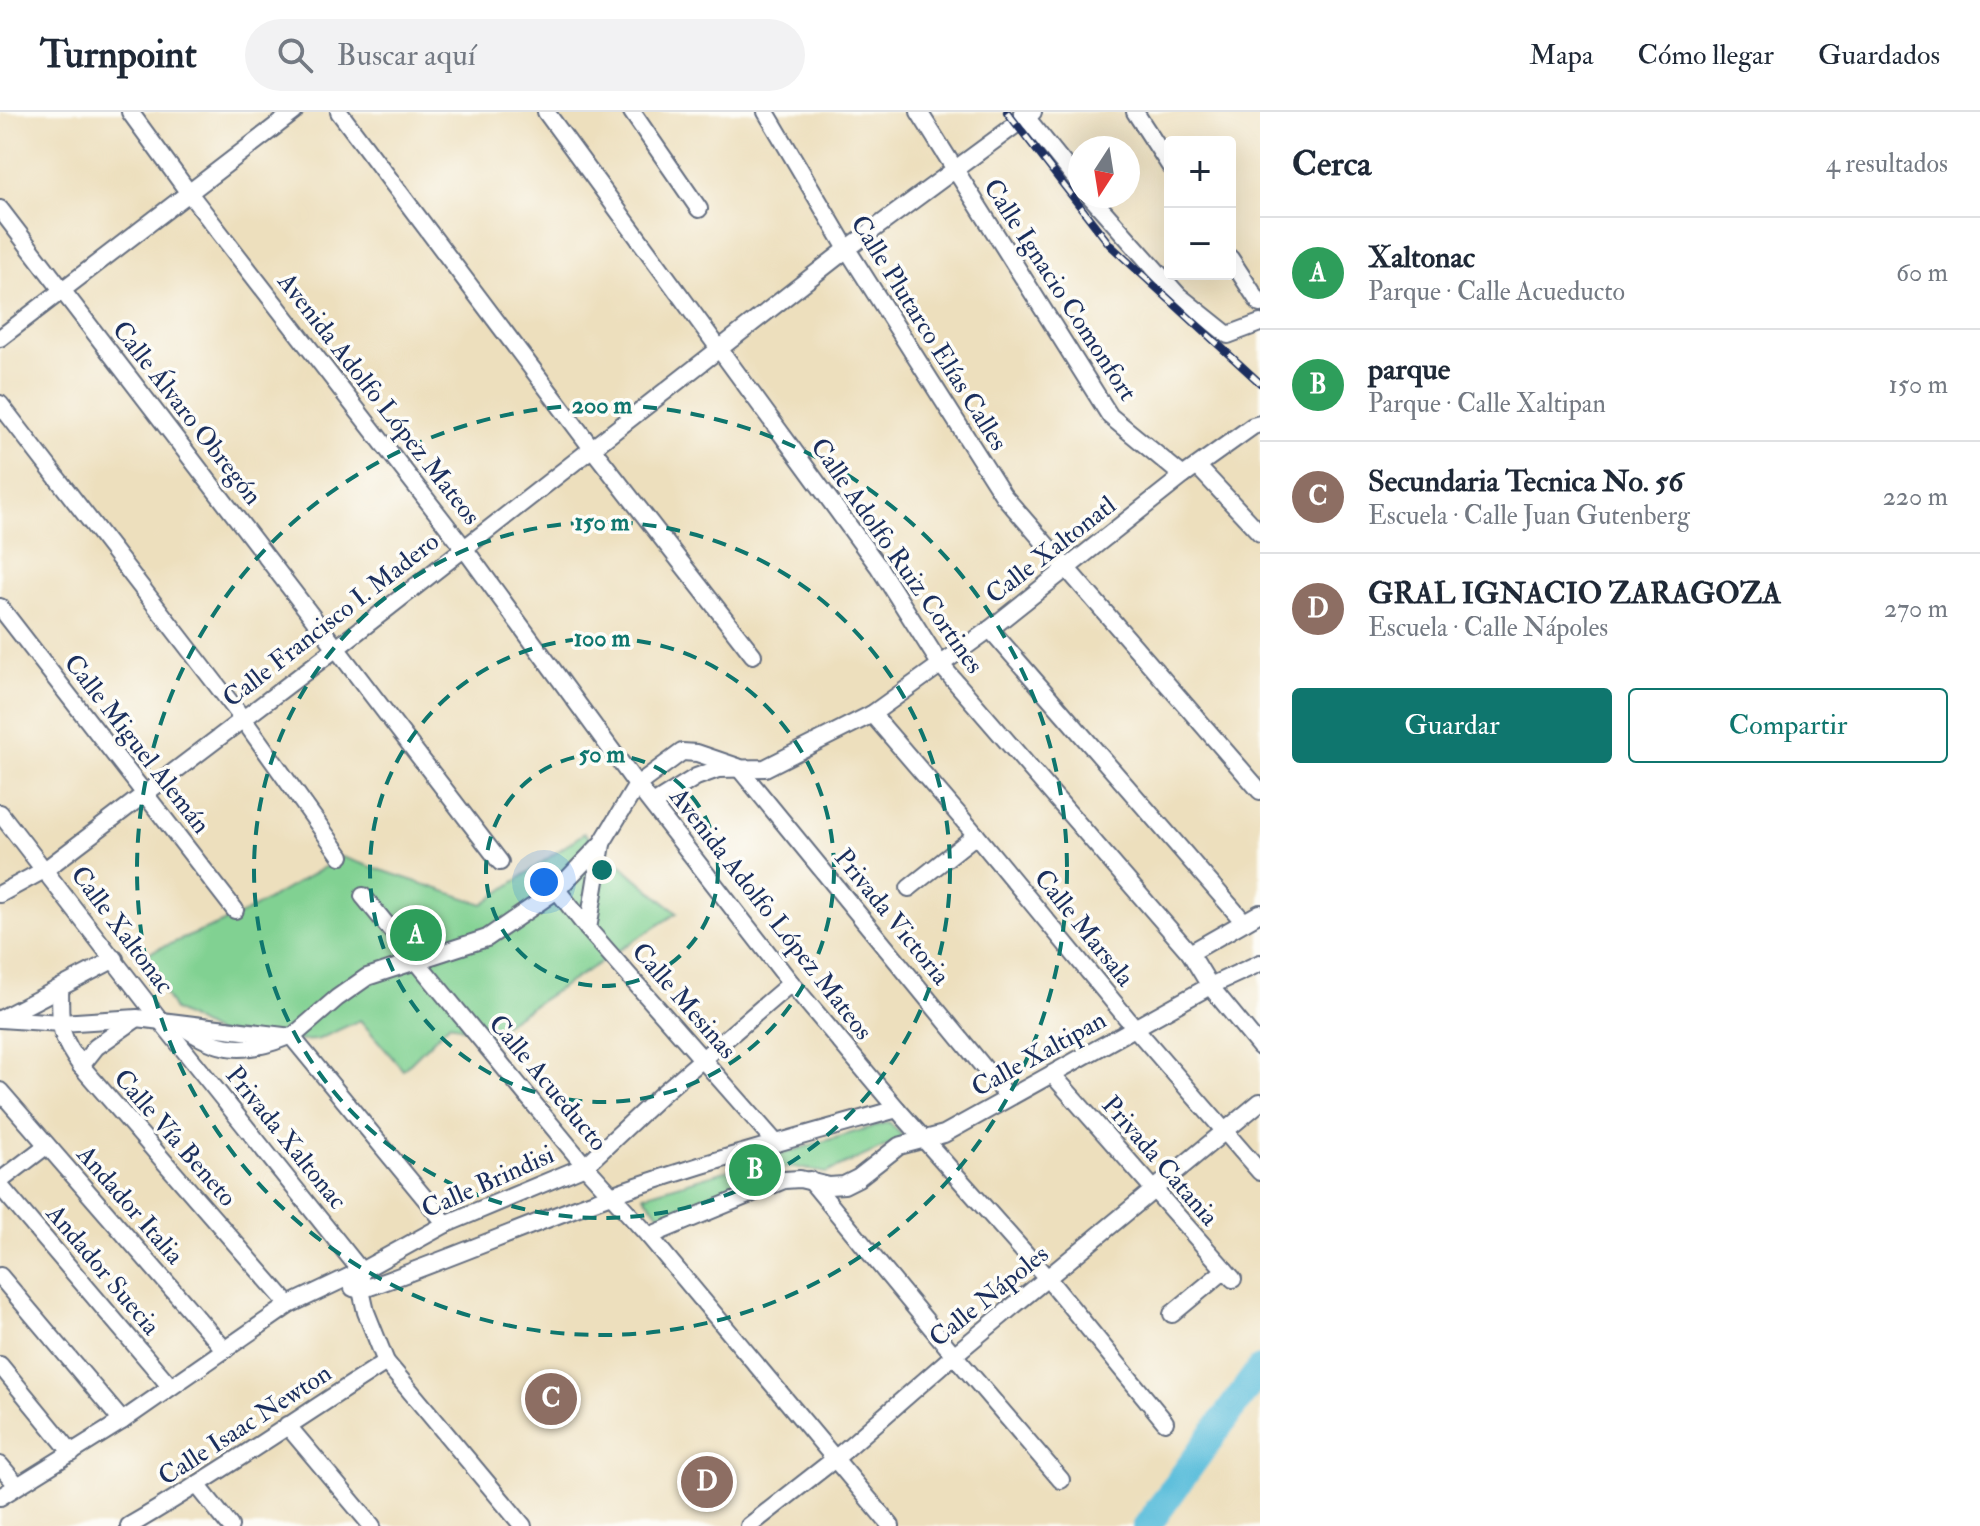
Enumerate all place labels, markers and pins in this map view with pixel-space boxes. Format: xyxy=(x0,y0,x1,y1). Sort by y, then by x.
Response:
centre of rings xyxy=(588,856,616,884)
pin: A xyxy=(390,905,442,965)
pin: B xyxy=(729,1140,781,1200)
pin: C xyxy=(525,1369,577,1429)
pin: D xyxy=(681,1452,733,1512)

